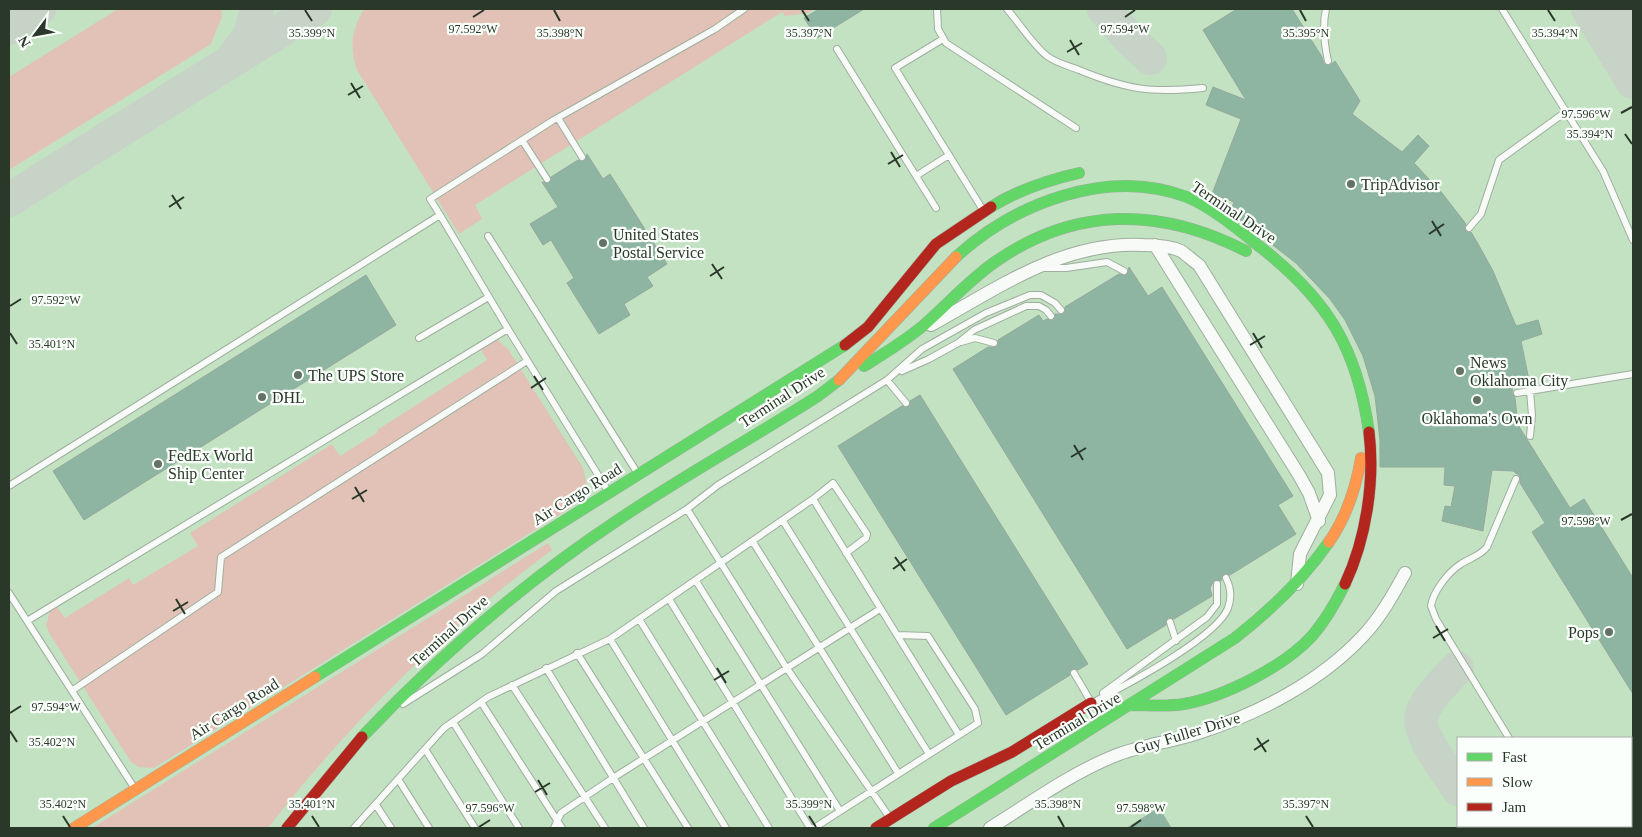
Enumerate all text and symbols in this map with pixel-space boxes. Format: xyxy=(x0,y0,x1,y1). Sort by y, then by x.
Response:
north arrow xyxy=(10,10,60,60)
text: 97.592°W xyxy=(448,22,498,36)
text: 97.594°W xyxy=(1100,22,1150,36)
text: 35.399°N xyxy=(289,26,336,40)
text: 35.398°N xyxy=(537,26,584,40)
text: 35.397°N xyxy=(786,26,833,40)
text: 35.395°N xyxy=(1283,26,1330,40)
text: 35.394°N xyxy=(1532,26,1579,40)
text: N xyxy=(15,33,33,50)
text: 97.596°W xyxy=(1561,107,1611,121)
text: 35.394°N xyxy=(1567,127,1614,141)
place label: TripAdvisor xyxy=(1361,176,1440,194)
street label: Terminal Drive xyxy=(1189,178,1279,246)
marker: TripAdvisor xyxy=(1345,178,1357,190)
place label: United States Postal Service xyxy=(613,226,704,261)
marker: United States Postal Service xyxy=(597,237,609,249)
text: 97.592°W xyxy=(31,293,81,307)
text: 35.401°N xyxy=(29,337,76,351)
place label: News Oklahoma City xyxy=(1470,354,1568,390)
street label: Terminal Drive xyxy=(736,363,828,431)
marker: News Oklahoma City xyxy=(1454,365,1466,377)
place label: The UPS Store xyxy=(308,367,404,384)
marker: The UPS Store xyxy=(292,369,304,381)
place label: DHL xyxy=(272,389,305,406)
marker: DHL xyxy=(256,391,268,403)
marker: Oklahoma's Own xyxy=(1471,394,1483,406)
place label: Oklahoma's Own xyxy=(1422,410,1532,427)
place label: FedEx World Ship Center xyxy=(168,447,253,483)
marker: FedEx World Ship Center xyxy=(152,458,164,470)
street label: Air Cargo Road xyxy=(529,460,625,529)
text: 97.598°W xyxy=(1561,514,1611,528)
street label: Terminal Drive xyxy=(407,592,491,670)
place label: Pops xyxy=(1568,624,1599,642)
marker: Pops xyxy=(1603,626,1615,638)
street label: Air Cargo Road xyxy=(186,675,282,744)
street label: Terminal Drive xyxy=(1031,688,1123,754)
text: 97.594°W xyxy=(31,700,81,714)
street label: Guy Fuller Drive xyxy=(1132,709,1242,758)
text: 35.402°N xyxy=(29,735,76,749)
legend xyxy=(1457,737,1632,827)
text: Fast xyxy=(1502,749,1528,765)
text: Slow xyxy=(1502,774,1533,790)
text: 35.402°N xyxy=(40,797,87,811)
text: 35.401°N xyxy=(289,797,336,811)
text: 35.399°N xyxy=(786,797,833,811)
text: 35.398°N xyxy=(1035,797,1082,811)
text: 35.397°N xyxy=(1283,797,1330,811)
text: Jam xyxy=(1502,799,1526,815)
text: 97.596°W xyxy=(465,801,515,815)
text: 97.598°W xyxy=(1116,801,1166,815)

